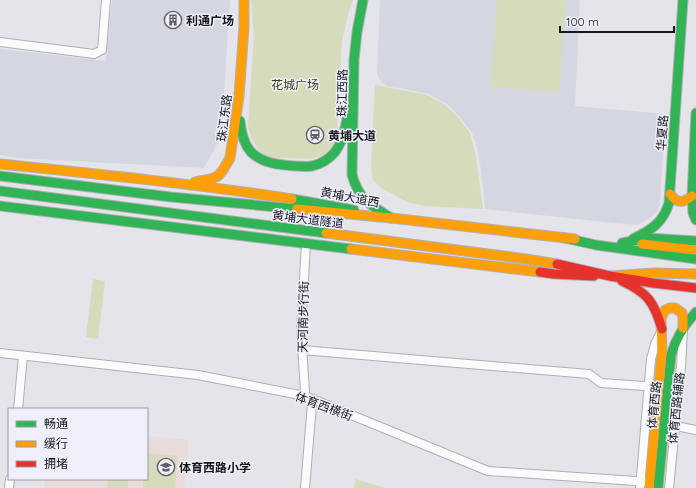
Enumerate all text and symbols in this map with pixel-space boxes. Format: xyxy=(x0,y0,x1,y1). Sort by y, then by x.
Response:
scale bar xyxy=(560,8,674,34)
building icon: 利通广场 xyxy=(163,10,183,30)
place label: 利通广场 xyxy=(186,13,234,28)
text: 100 m xyxy=(566,14,599,29)
street label: 珠江西路 xyxy=(334,69,350,117)
park label: 花城广场 xyxy=(271,77,319,92)
street label: 珠江东路 xyxy=(214,93,234,143)
street label: 华夏路 xyxy=(653,115,671,151)
station icon: 黄埔大道 xyxy=(305,125,325,145)
place label: 黄埔大道 xyxy=(328,128,376,143)
street label: 黄埔大道西 xyxy=(319,184,381,210)
street label: 黄埔大道隧道 xyxy=(271,207,345,231)
street label: 天河南步行街 xyxy=(295,281,311,353)
street label: 体育西路辅路 xyxy=(665,371,687,445)
street label: 体育西路 xyxy=(644,380,664,430)
street label: 体育西横街 xyxy=(293,389,355,423)
legend xyxy=(8,408,148,480)
text: 畅通 xyxy=(44,416,68,431)
text: 缓行 xyxy=(44,436,68,451)
text: 拥堵 xyxy=(44,456,68,471)
school or university icon: 体育西路小学 xyxy=(156,457,176,477)
place label: 体育西路小学 xyxy=(179,460,251,475)

